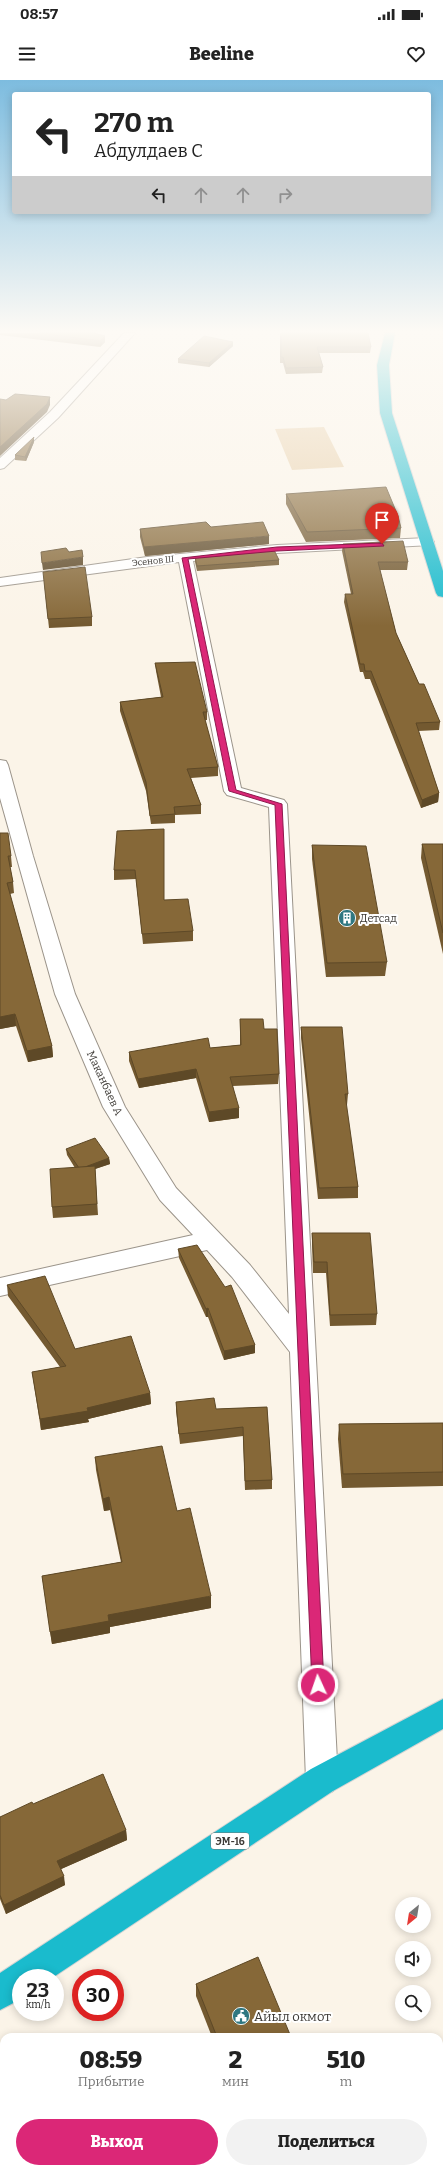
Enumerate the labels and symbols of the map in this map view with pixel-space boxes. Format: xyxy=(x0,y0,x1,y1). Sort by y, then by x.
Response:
pin xyxy=(365,503,399,544)
street label: Эсенов Ш xyxy=(131,554,175,568)
building icon: Детсад xyxy=(337,908,357,928)
place label: Детсад xyxy=(360,912,397,925)
street label: Маканбаев А xyxy=(84,1049,125,1118)
position arrow xyxy=(297,1664,339,1706)
road number: ЭМ-16 xyxy=(211,1833,249,1849)
north arrow xyxy=(395,1897,431,1933)
speed limit sign: 30 xyxy=(72,1969,124,2021)
public building icon: Айыл окмот xyxy=(231,2006,251,2026)
place label: Айыл окмот xyxy=(254,2009,331,2024)

